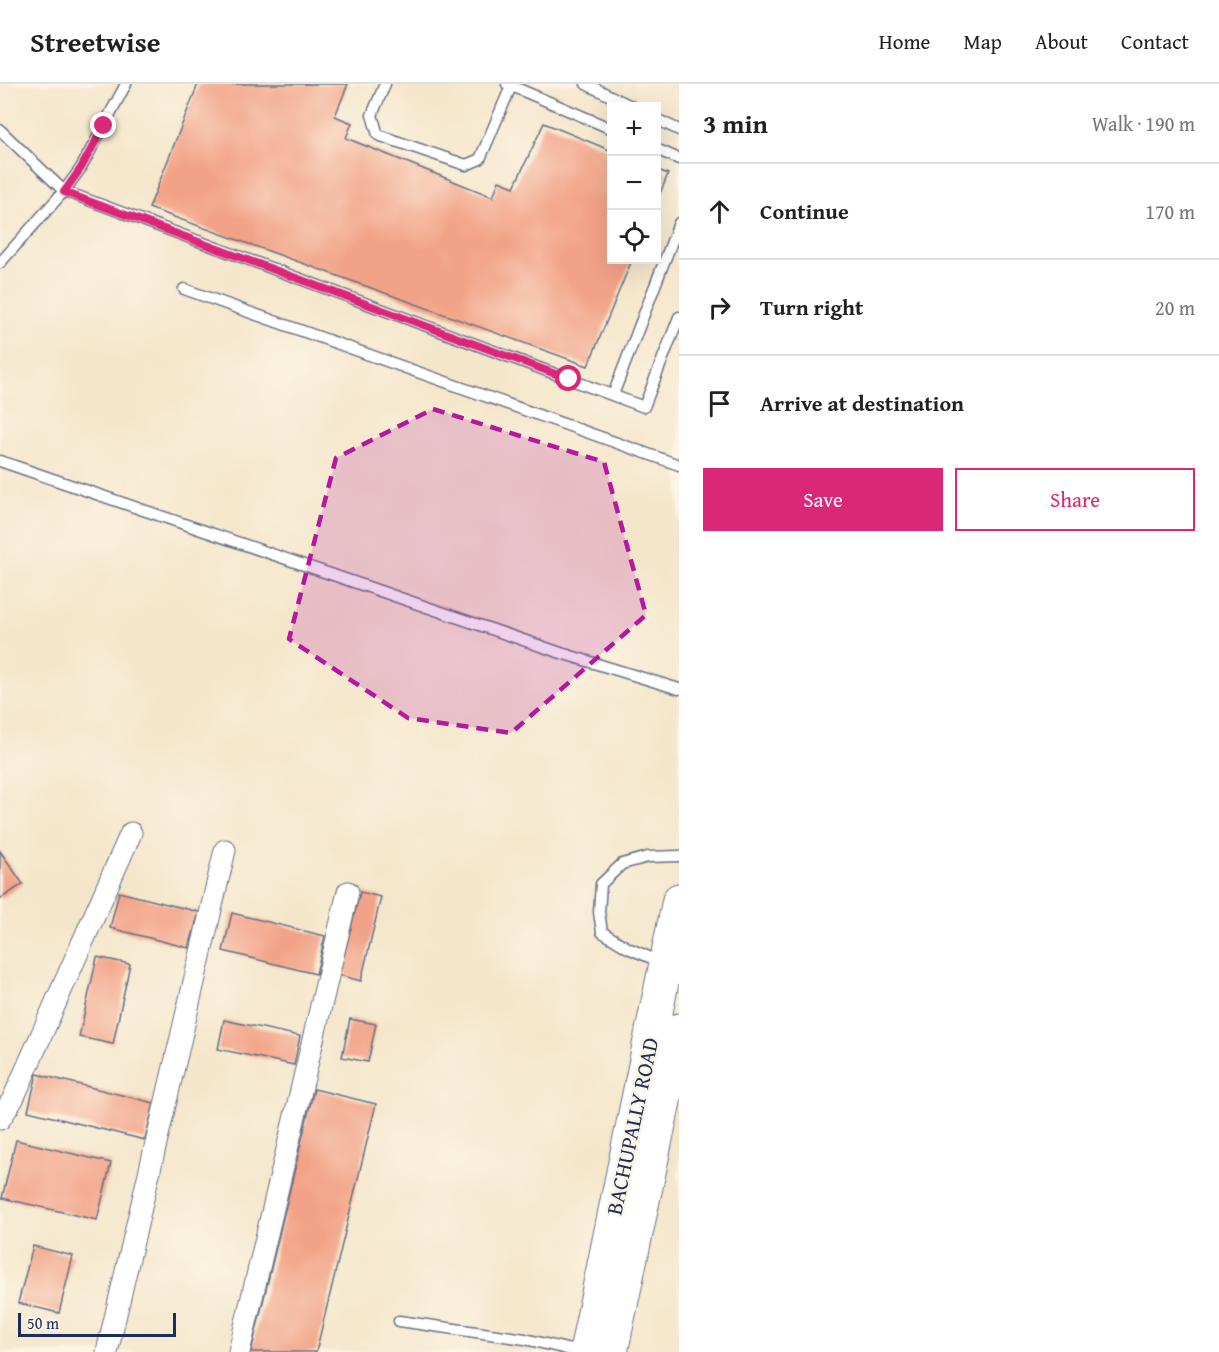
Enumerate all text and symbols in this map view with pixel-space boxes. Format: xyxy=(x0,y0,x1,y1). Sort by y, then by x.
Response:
text: Streetwise xyxy=(30,21,160,62)
text: Home xyxy=(879,26,930,57)
text: Map xyxy=(963,26,1002,57)
text: About xyxy=(1035,26,1088,57)
text: Contact xyxy=(1121,26,1189,57)
map controls xyxy=(607,102,661,264)
button: + xyxy=(607,102,661,156)
text: 3 min xyxy=(703,104,768,143)
text: Walk · 190 m xyxy=(1092,109,1195,138)
route end xyxy=(90,112,116,138)
button: − xyxy=(607,156,661,210)
icon: ahead xyxy=(703,195,736,228)
text: Continue xyxy=(760,195,849,227)
text: 170 m xyxy=(1145,197,1195,226)
button: locate xyxy=(607,210,661,264)
icon: right xyxy=(703,291,736,324)
text: Turn right xyxy=(760,291,863,323)
text: 20 m xyxy=(1155,293,1195,322)
route start xyxy=(555,365,581,391)
icon: arrive xyxy=(703,387,736,420)
text: Arrive at destination xyxy=(760,387,964,419)
button: Save xyxy=(703,468,943,531)
button: Share xyxy=(955,468,1195,531)
street label: BACHUPALLY ROAD xyxy=(598,1034,666,1218)
scale bar xyxy=(18,1310,176,1338)
text: 50 m xyxy=(27,1311,59,1335)

